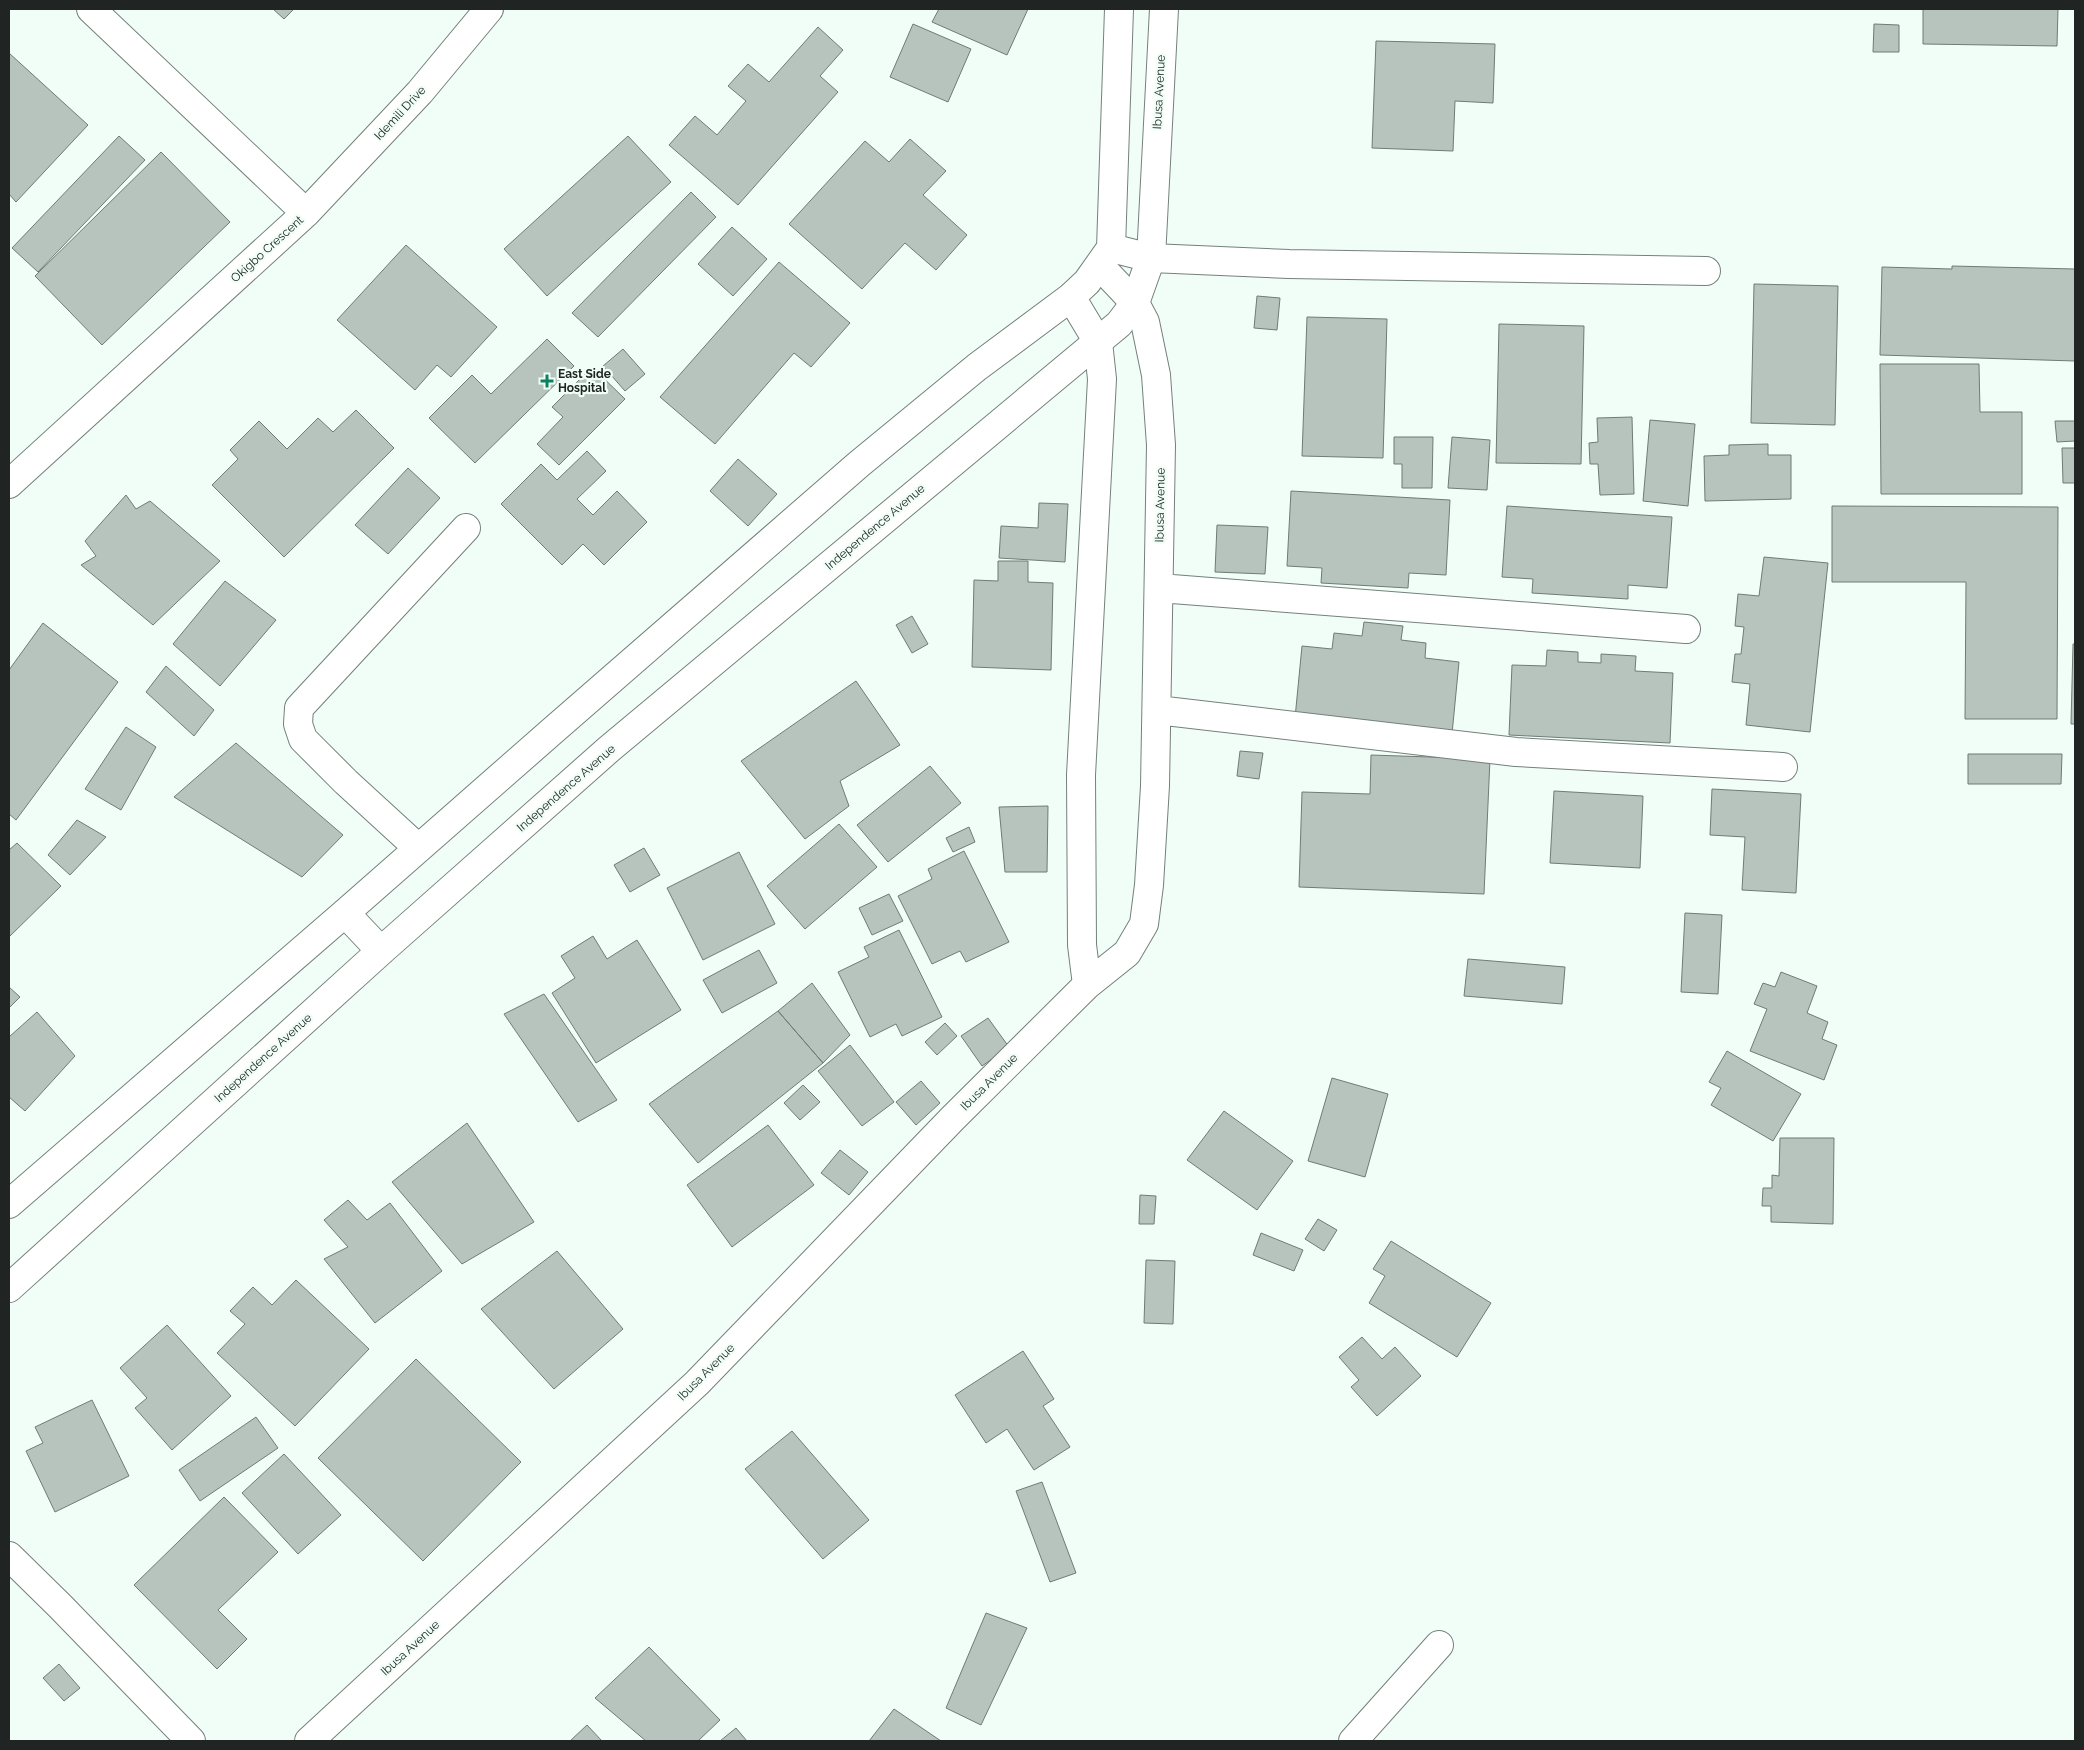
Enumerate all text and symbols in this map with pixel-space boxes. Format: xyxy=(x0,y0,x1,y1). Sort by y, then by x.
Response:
street label: Ibusa Avenue xyxy=(1150,54,1168,130)
street label: Idemili Drive xyxy=(371,83,429,143)
street label: Okigbo Crescent xyxy=(228,213,306,285)
place label: East Side Hospital xyxy=(558,367,611,395)
marker: East Side Hospital xyxy=(540,374,554,388)
street label: Ibusa Avenue xyxy=(1152,468,1168,542)
street label: Independence Avenue xyxy=(822,481,928,573)
street label: Independence Avenue xyxy=(514,741,618,835)
street label: Independence Avenue xyxy=(212,1011,314,1105)
street label: Ibusa Avenue xyxy=(958,1051,1020,1113)
street label: Ibusa Avenue xyxy=(675,1341,737,1403)
street label: Ibusa Avenue xyxy=(378,1617,442,1679)

